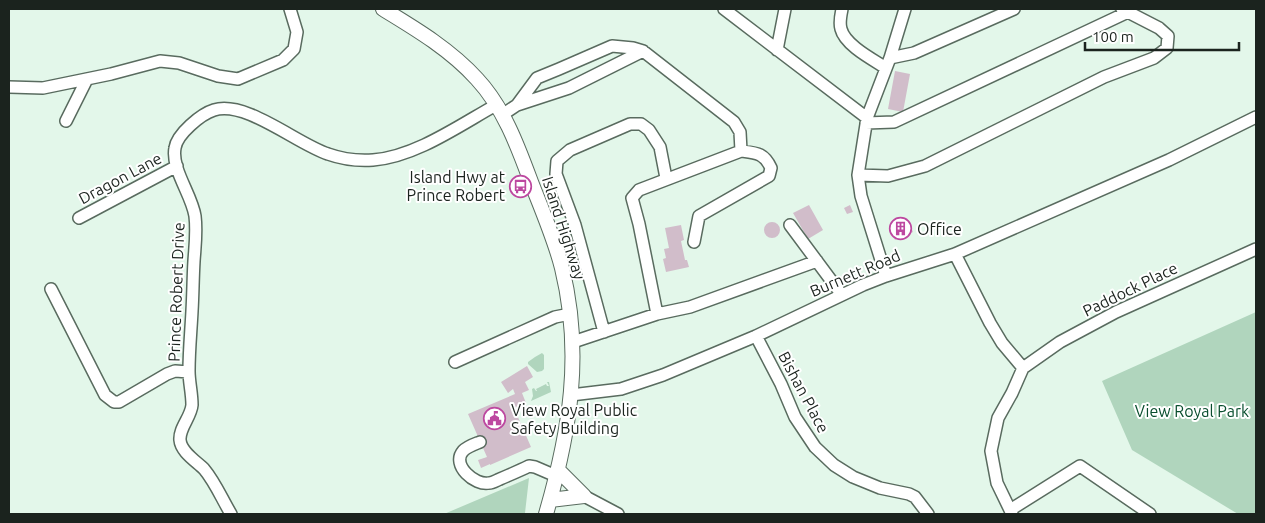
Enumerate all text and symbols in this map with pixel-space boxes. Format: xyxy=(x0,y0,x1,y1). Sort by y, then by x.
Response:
scale bar xyxy=(1085,20,1239,52)
text: 100 m xyxy=(1092,28,1134,45)
street label: Dragon Lane xyxy=(75,149,165,207)
place label: Island Hwy at Prince Robert xyxy=(407,168,506,204)
bus stop icon: Island Hwy at Prince Robert xyxy=(509,174,533,198)
street label: Island Highway xyxy=(539,174,589,282)
building icon: Office xyxy=(889,217,913,241)
place label: Office xyxy=(917,220,962,238)
street label: Prince Robert Drive xyxy=(165,222,187,362)
street label: Burnett Road xyxy=(807,246,903,300)
street label: Paddock Place xyxy=(1080,258,1180,320)
street label: Bishan Place xyxy=(775,348,833,436)
place label: View Royal Public Safety Building xyxy=(511,401,638,437)
park label: View Royal Park xyxy=(1135,402,1249,420)
public building icon: View Royal Public Safety Building xyxy=(483,407,507,431)

